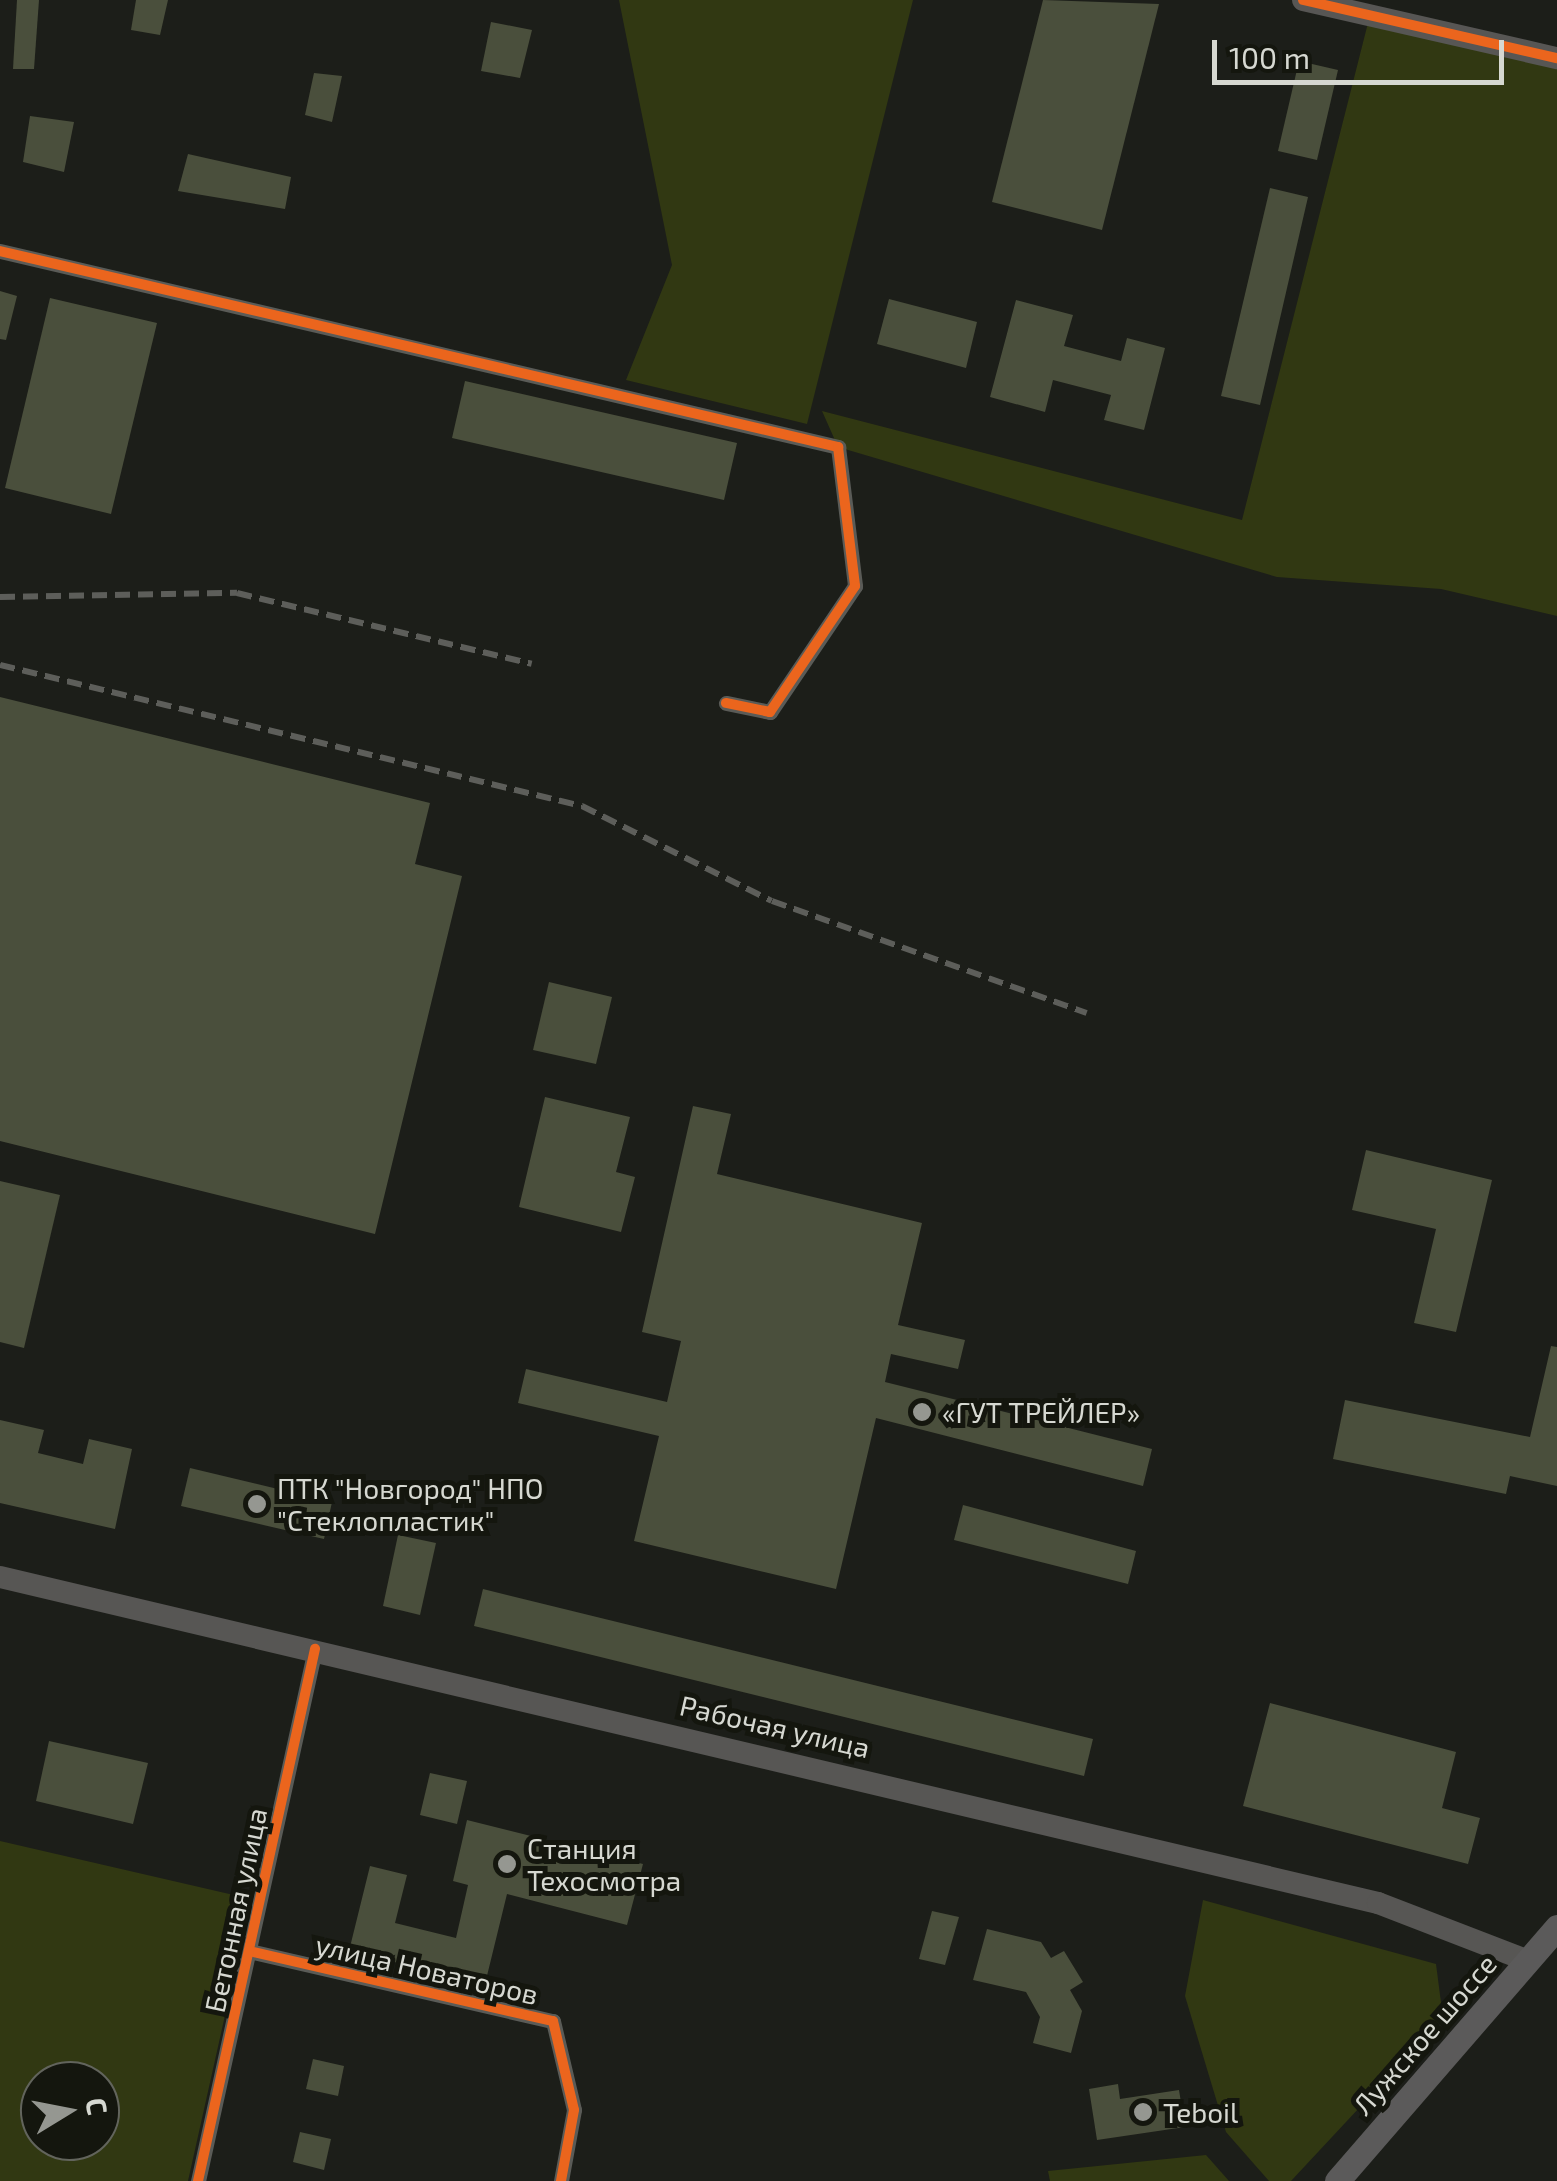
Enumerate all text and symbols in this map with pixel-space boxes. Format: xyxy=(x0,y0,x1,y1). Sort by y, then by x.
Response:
scale bar xyxy=(1217,20,1510,82)
text: 100 m xyxy=(1229,39,1310,75)
place label: «ГУТ ТРЕЙЛЕР» xyxy=(942,1395,1140,1429)
marker: «ГУТ ТРЕЙЛЕР» xyxy=(911,1401,933,1423)
place label: ПТК "Новгород" НПО "Стеклопластик" xyxy=(277,1471,544,1537)
marker: ПТК "Новгород" НПО "Стеклопластик" xyxy=(246,1493,268,1515)
street label: Рабочая улица xyxy=(677,1688,873,1764)
street label: Бетонная улица xyxy=(197,1805,273,2015)
place label: Станция Техосмотра xyxy=(527,1831,681,1897)
marker: Станция Техосмотра xyxy=(496,1853,518,1875)
street label: улица Новаторов xyxy=(312,1927,542,2011)
street label: Лужское шоссе xyxy=(1345,1947,1503,2121)
north arrow xyxy=(20,2061,120,2161)
text: С xyxy=(79,2095,116,2117)
place label: Teboil xyxy=(1163,2095,1238,2129)
marker: Teboil xyxy=(1132,2101,1154,2123)

